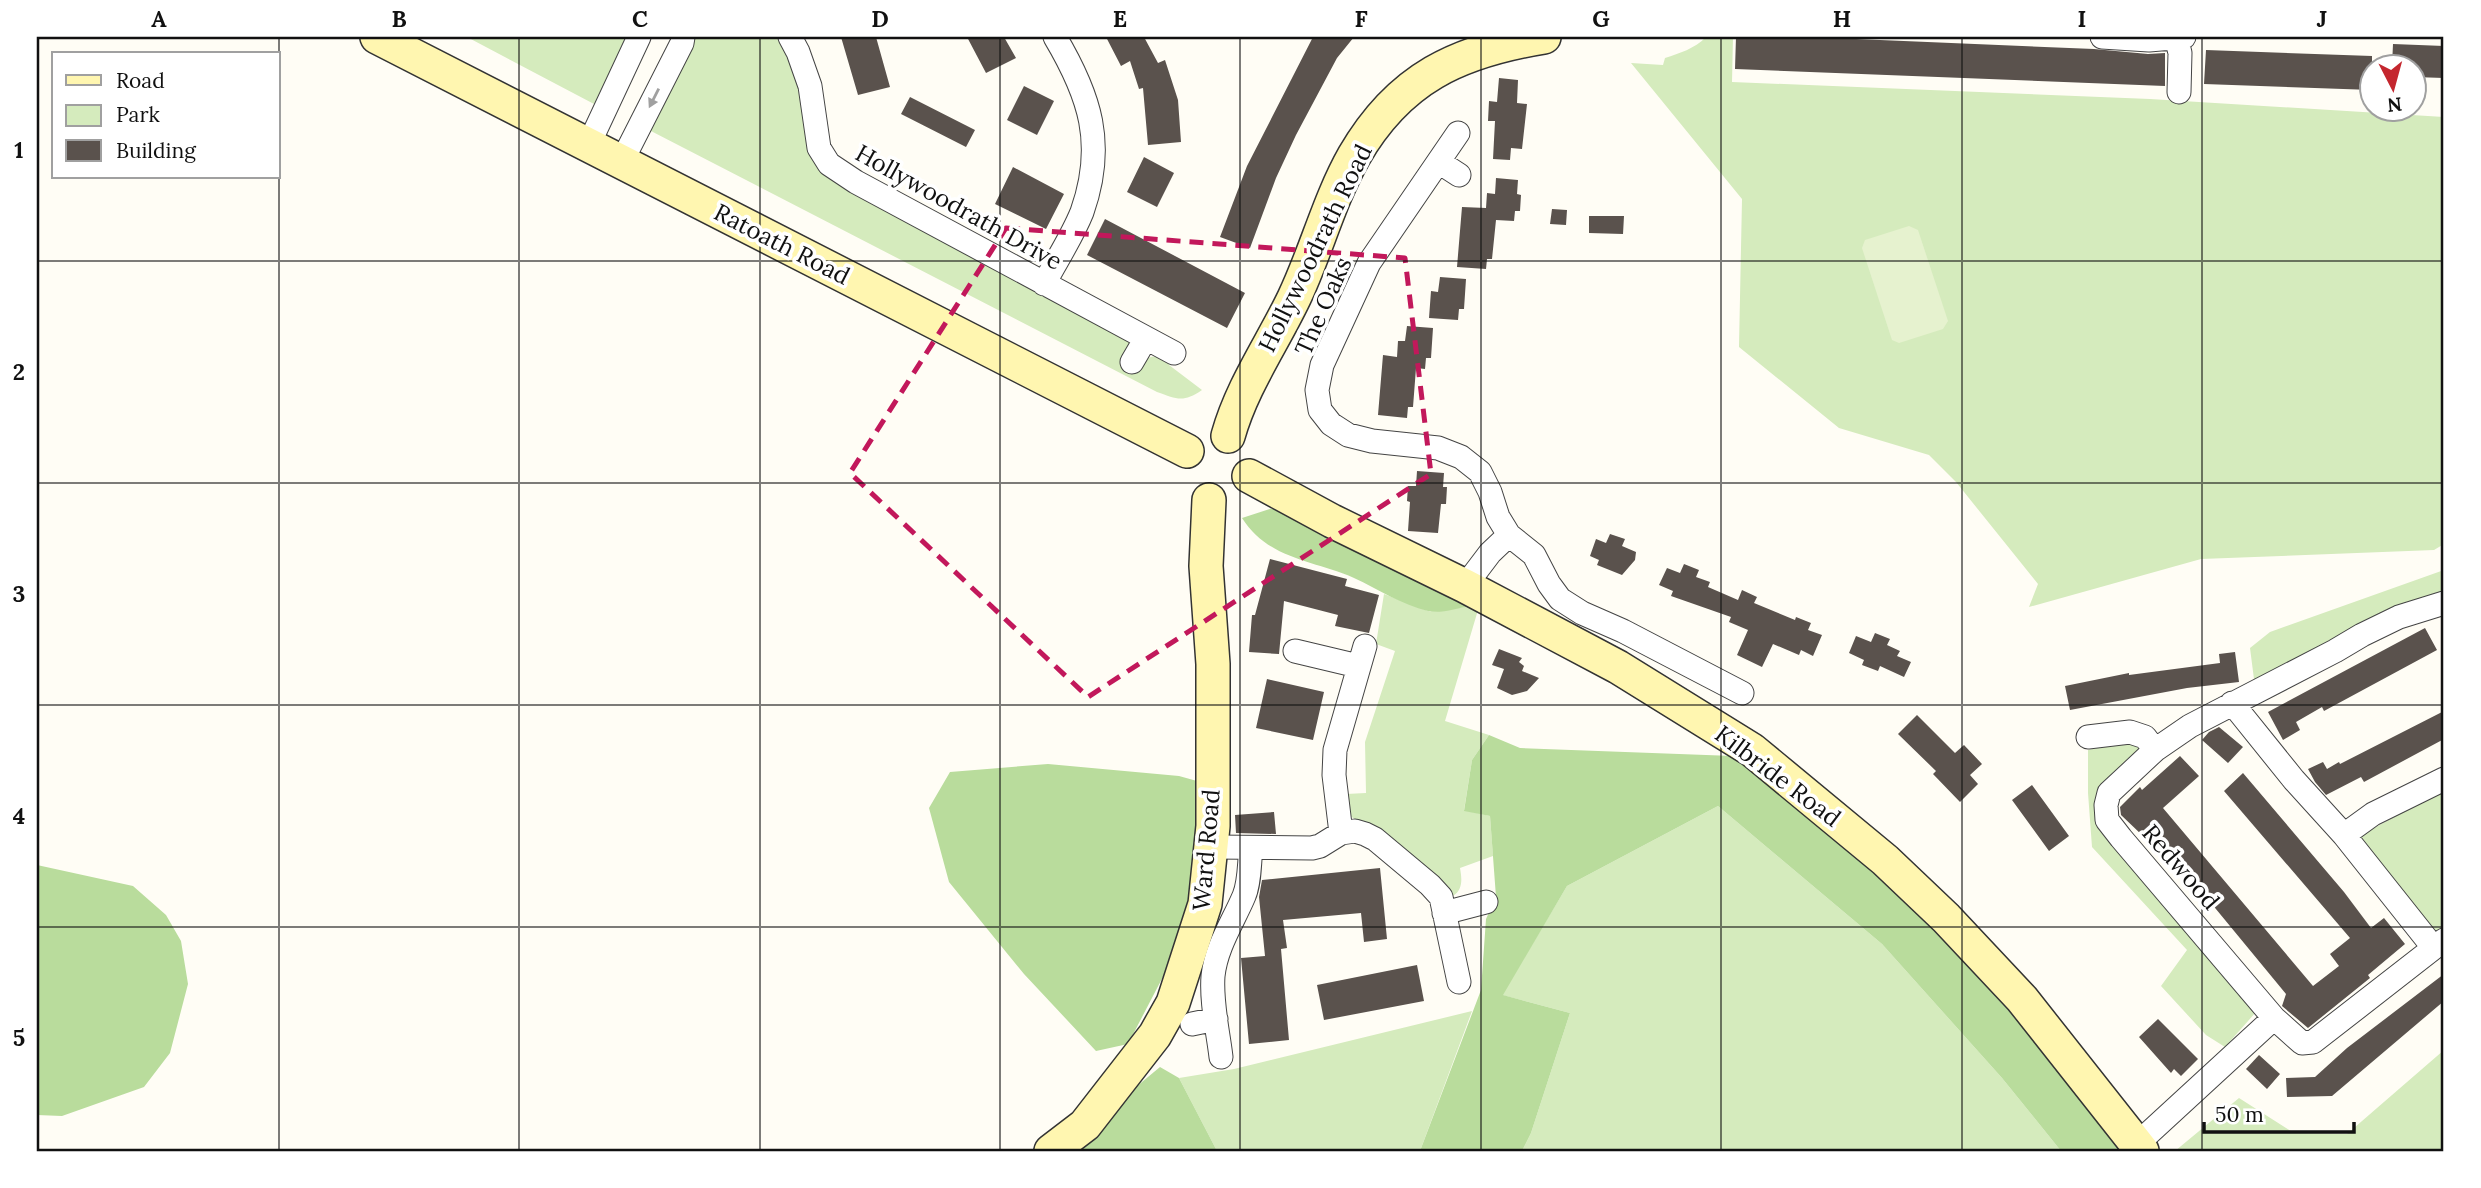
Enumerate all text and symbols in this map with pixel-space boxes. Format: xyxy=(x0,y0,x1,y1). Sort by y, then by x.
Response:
text: A xyxy=(151,4,167,33)
text: B xyxy=(391,4,407,33)
text: C xyxy=(632,4,648,33)
text: D xyxy=(871,4,889,33)
text: E xyxy=(1113,4,1127,33)
text: F xyxy=(1354,4,1368,33)
text: G xyxy=(1592,4,1610,33)
text: H xyxy=(1833,4,1851,33)
text: I xyxy=(2078,4,2086,33)
text: J xyxy=(2317,4,2327,33)
legend xyxy=(52,52,280,178)
north arrow xyxy=(2358,52,2428,122)
text: Road xyxy=(116,67,165,94)
one-way arrow xyxy=(648,88,660,108)
text: N xyxy=(2386,92,2403,118)
text: Park xyxy=(116,101,160,128)
text: 1 xyxy=(14,135,24,164)
text: Building xyxy=(116,137,196,164)
street label: Hollywoodrath Drive xyxy=(850,137,1068,277)
street label: Hollywoodrath Road xyxy=(1251,139,1379,357)
street label: Ratoath Road xyxy=(709,196,855,292)
street label: The Oaks xyxy=(1288,252,1358,360)
text: 2 xyxy=(13,357,25,386)
text: 3 xyxy=(13,579,25,608)
street label: Kilbride Road xyxy=(1709,718,1847,834)
street label: Ward Road xyxy=(1185,788,1227,912)
text: 4 xyxy=(13,801,25,830)
street label: Redwood xyxy=(2135,818,2227,916)
text: 5 xyxy=(13,1023,25,1052)
scale bar xyxy=(2204,1090,2355,1134)
text: 50 m xyxy=(2215,1101,2264,1128)

